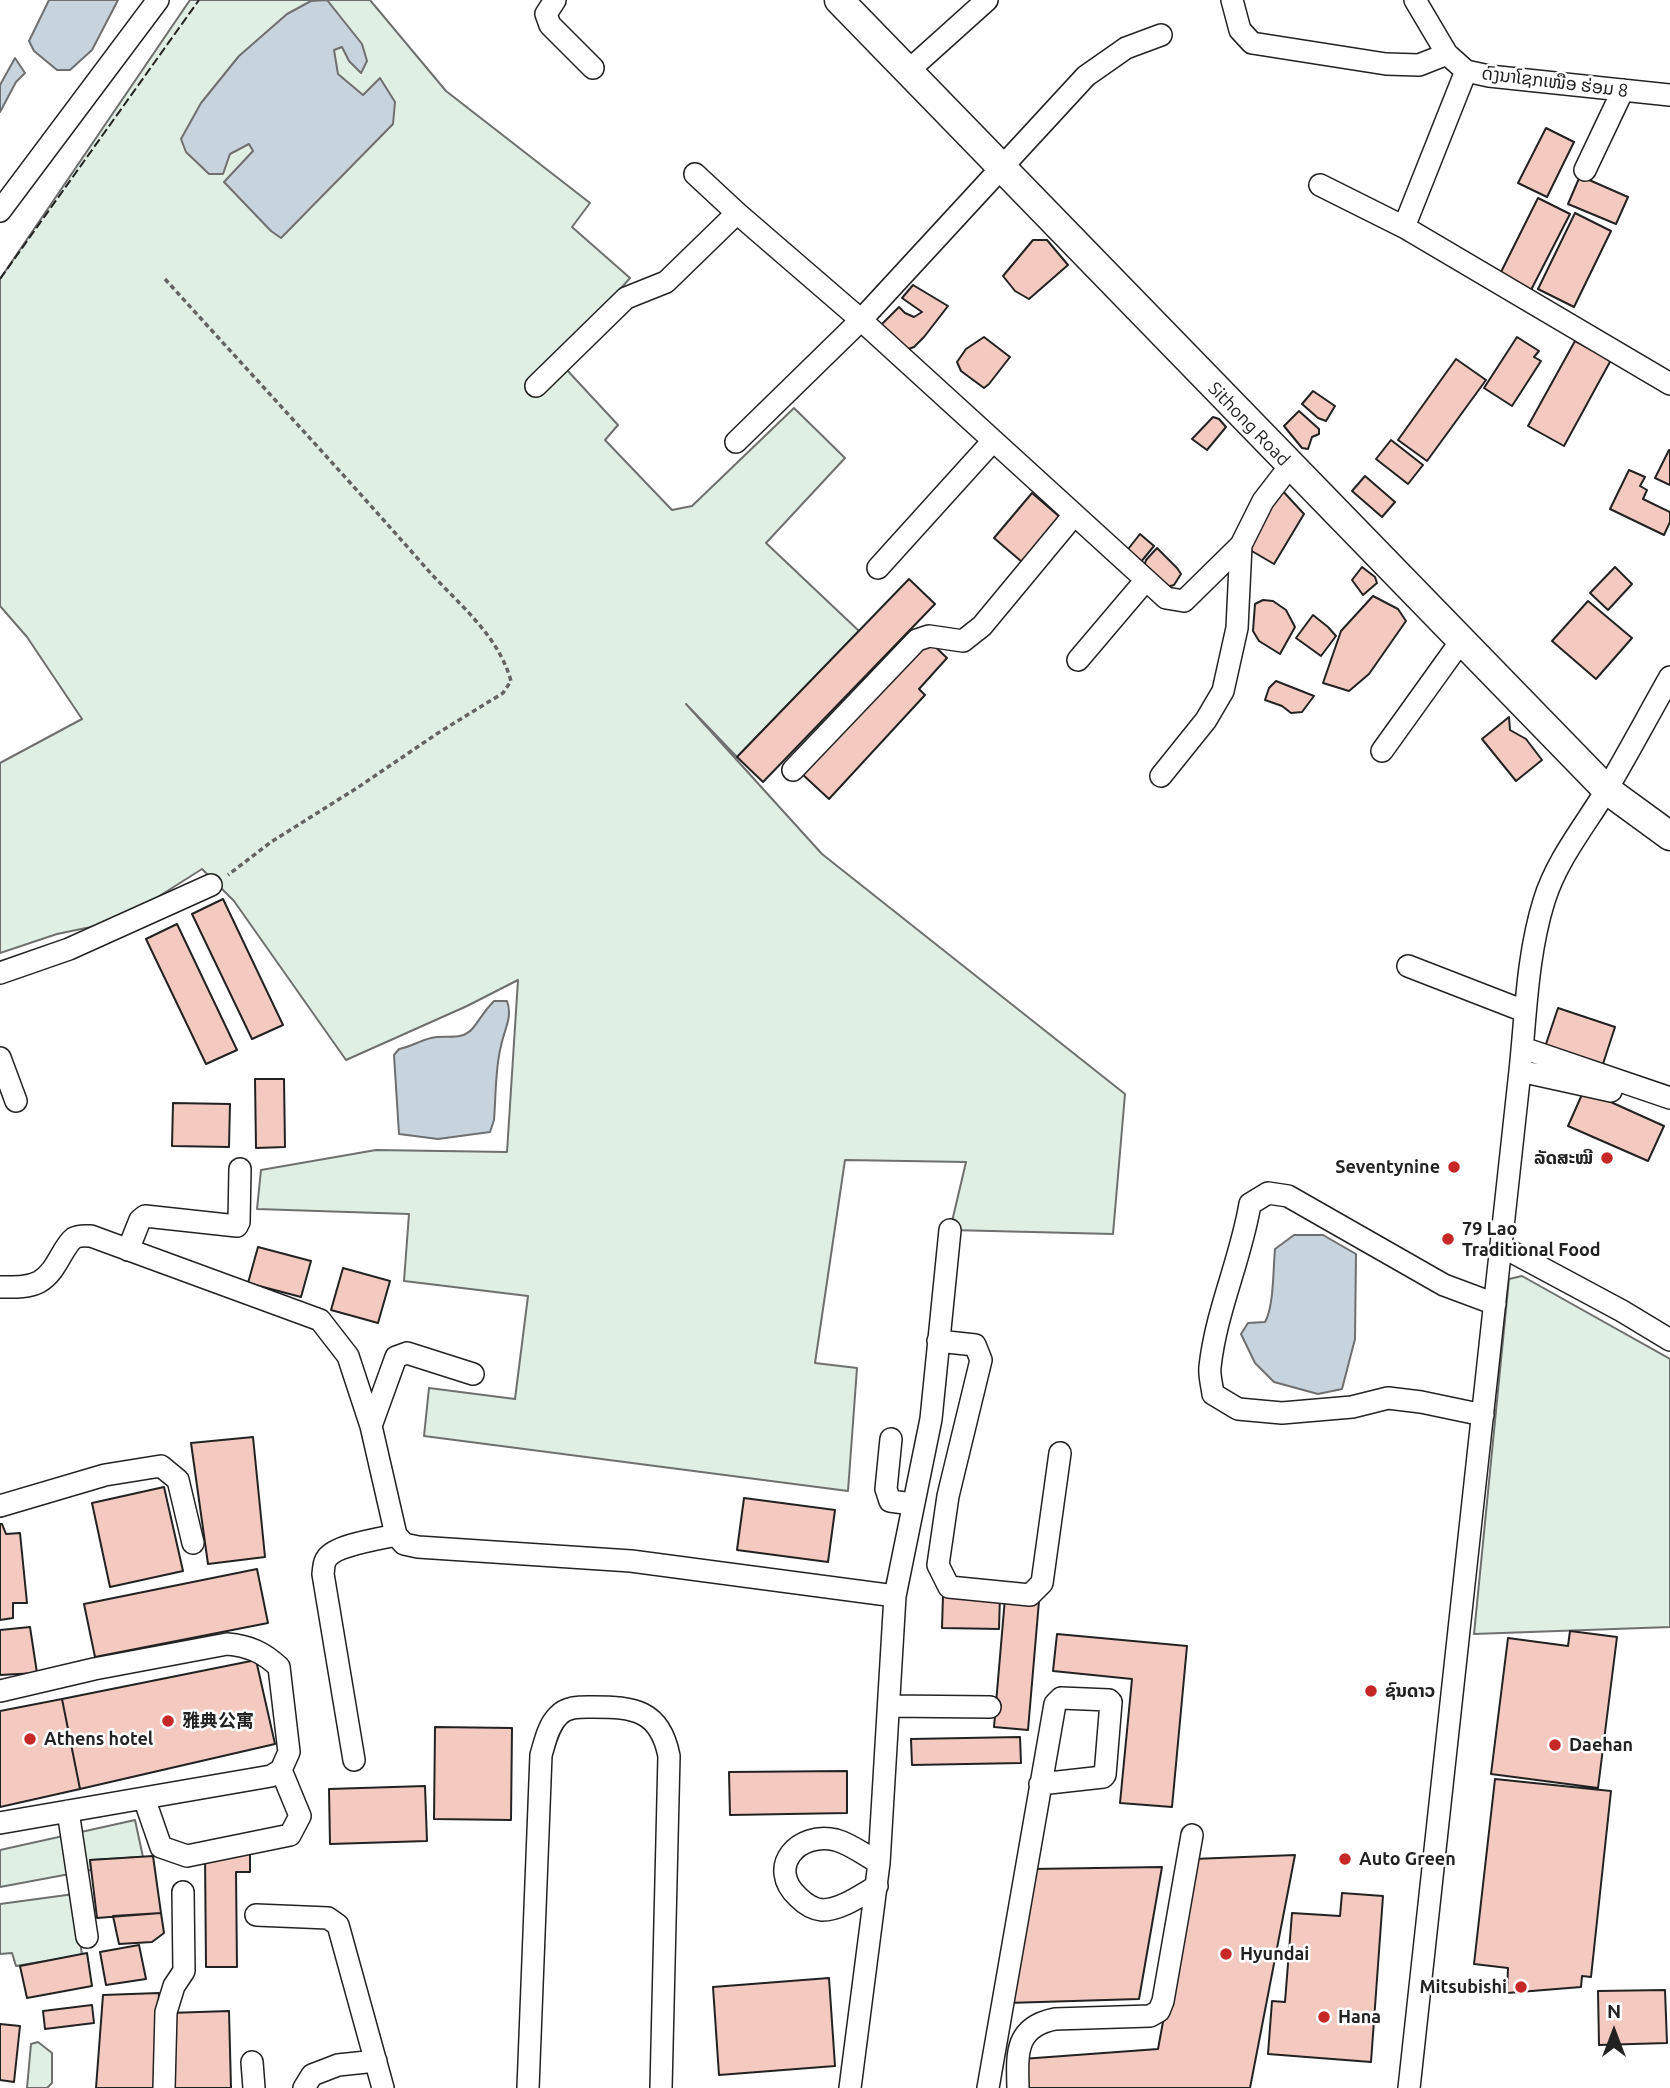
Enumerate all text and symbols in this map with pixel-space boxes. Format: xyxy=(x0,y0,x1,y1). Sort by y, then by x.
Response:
street label: ດົງນາໂຊກເໜືອ ຮ່ອມ 8 xyxy=(1481,62,1629,102)
street label: Sithong Road xyxy=(1204,378,1294,470)
place label: ລັດສະໝີ xyxy=(1534,1147,1593,1169)
marker: ລັດສະໝີ xyxy=(1599,1150,1615,1166)
place label: Seventynine xyxy=(1335,1156,1440,1178)
marker: Seventynine xyxy=(1446,1159,1462,1175)
place label: 79 Lao Traditional Food xyxy=(1462,1218,1601,1260)
marker: 79 Lao Traditional Food xyxy=(1440,1231,1456,1247)
place label: ຊົນດາວ xyxy=(1385,1680,1435,1702)
marker: ຊົນດາວ xyxy=(1363,1683,1379,1699)
place label: 雅典公寓 xyxy=(182,1710,254,1732)
marker: 雅典公寓 xyxy=(160,1713,176,1729)
place label: Athens hotel xyxy=(44,1728,153,1750)
marker: Athens hotel xyxy=(22,1731,38,1747)
place label: Daehan xyxy=(1569,1734,1633,1756)
marker: Daehan xyxy=(1547,1737,1563,1753)
place label: Auto Green xyxy=(1359,1848,1456,1870)
marker: Auto Green xyxy=(1337,1851,1353,1867)
place label: Hyundai xyxy=(1240,1943,1309,1965)
marker: Hyundai xyxy=(1218,1946,1234,1962)
place label: Mitsubishi xyxy=(1419,1976,1507,1998)
marker: Mitsubishi xyxy=(1513,1979,1529,1995)
north arrow xyxy=(1579,1997,1649,2067)
text: N xyxy=(1607,2000,1621,2022)
place label: Hana xyxy=(1338,2006,1381,2028)
marker: Hana xyxy=(1316,2009,1332,2025)

